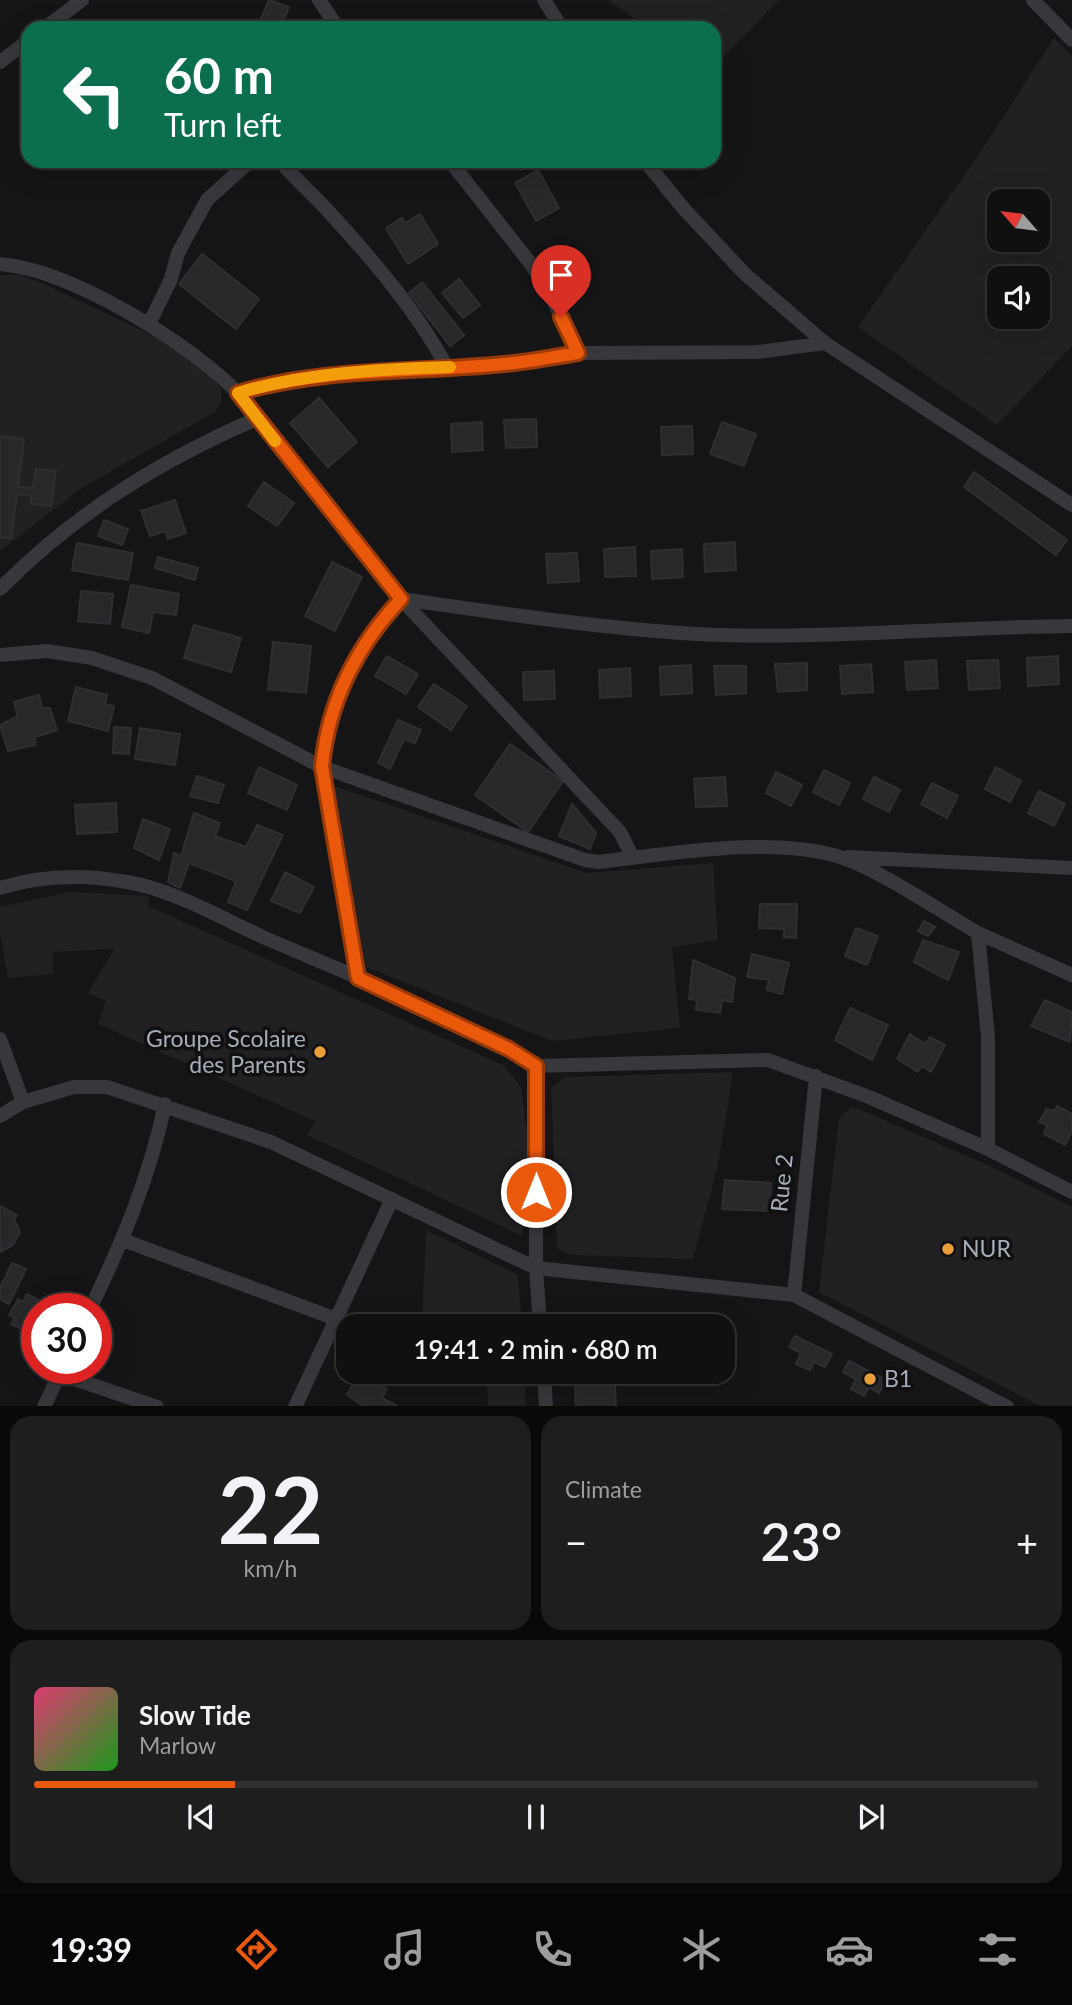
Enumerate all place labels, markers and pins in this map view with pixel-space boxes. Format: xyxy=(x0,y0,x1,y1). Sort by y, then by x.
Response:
pin xyxy=(531,245,591,317)
place label: Groupe Scolaire des Parents xyxy=(146,1024,306,1078)
marker: Groupe Scolaire des Parents xyxy=(312,1044,328,1060)
place label: NUR xyxy=(962,1234,1011,1262)
marker: NUR xyxy=(940,1241,956,1257)
place label: B1 xyxy=(884,1364,912,1392)
marker: B1 xyxy=(862,1371,878,1387)

